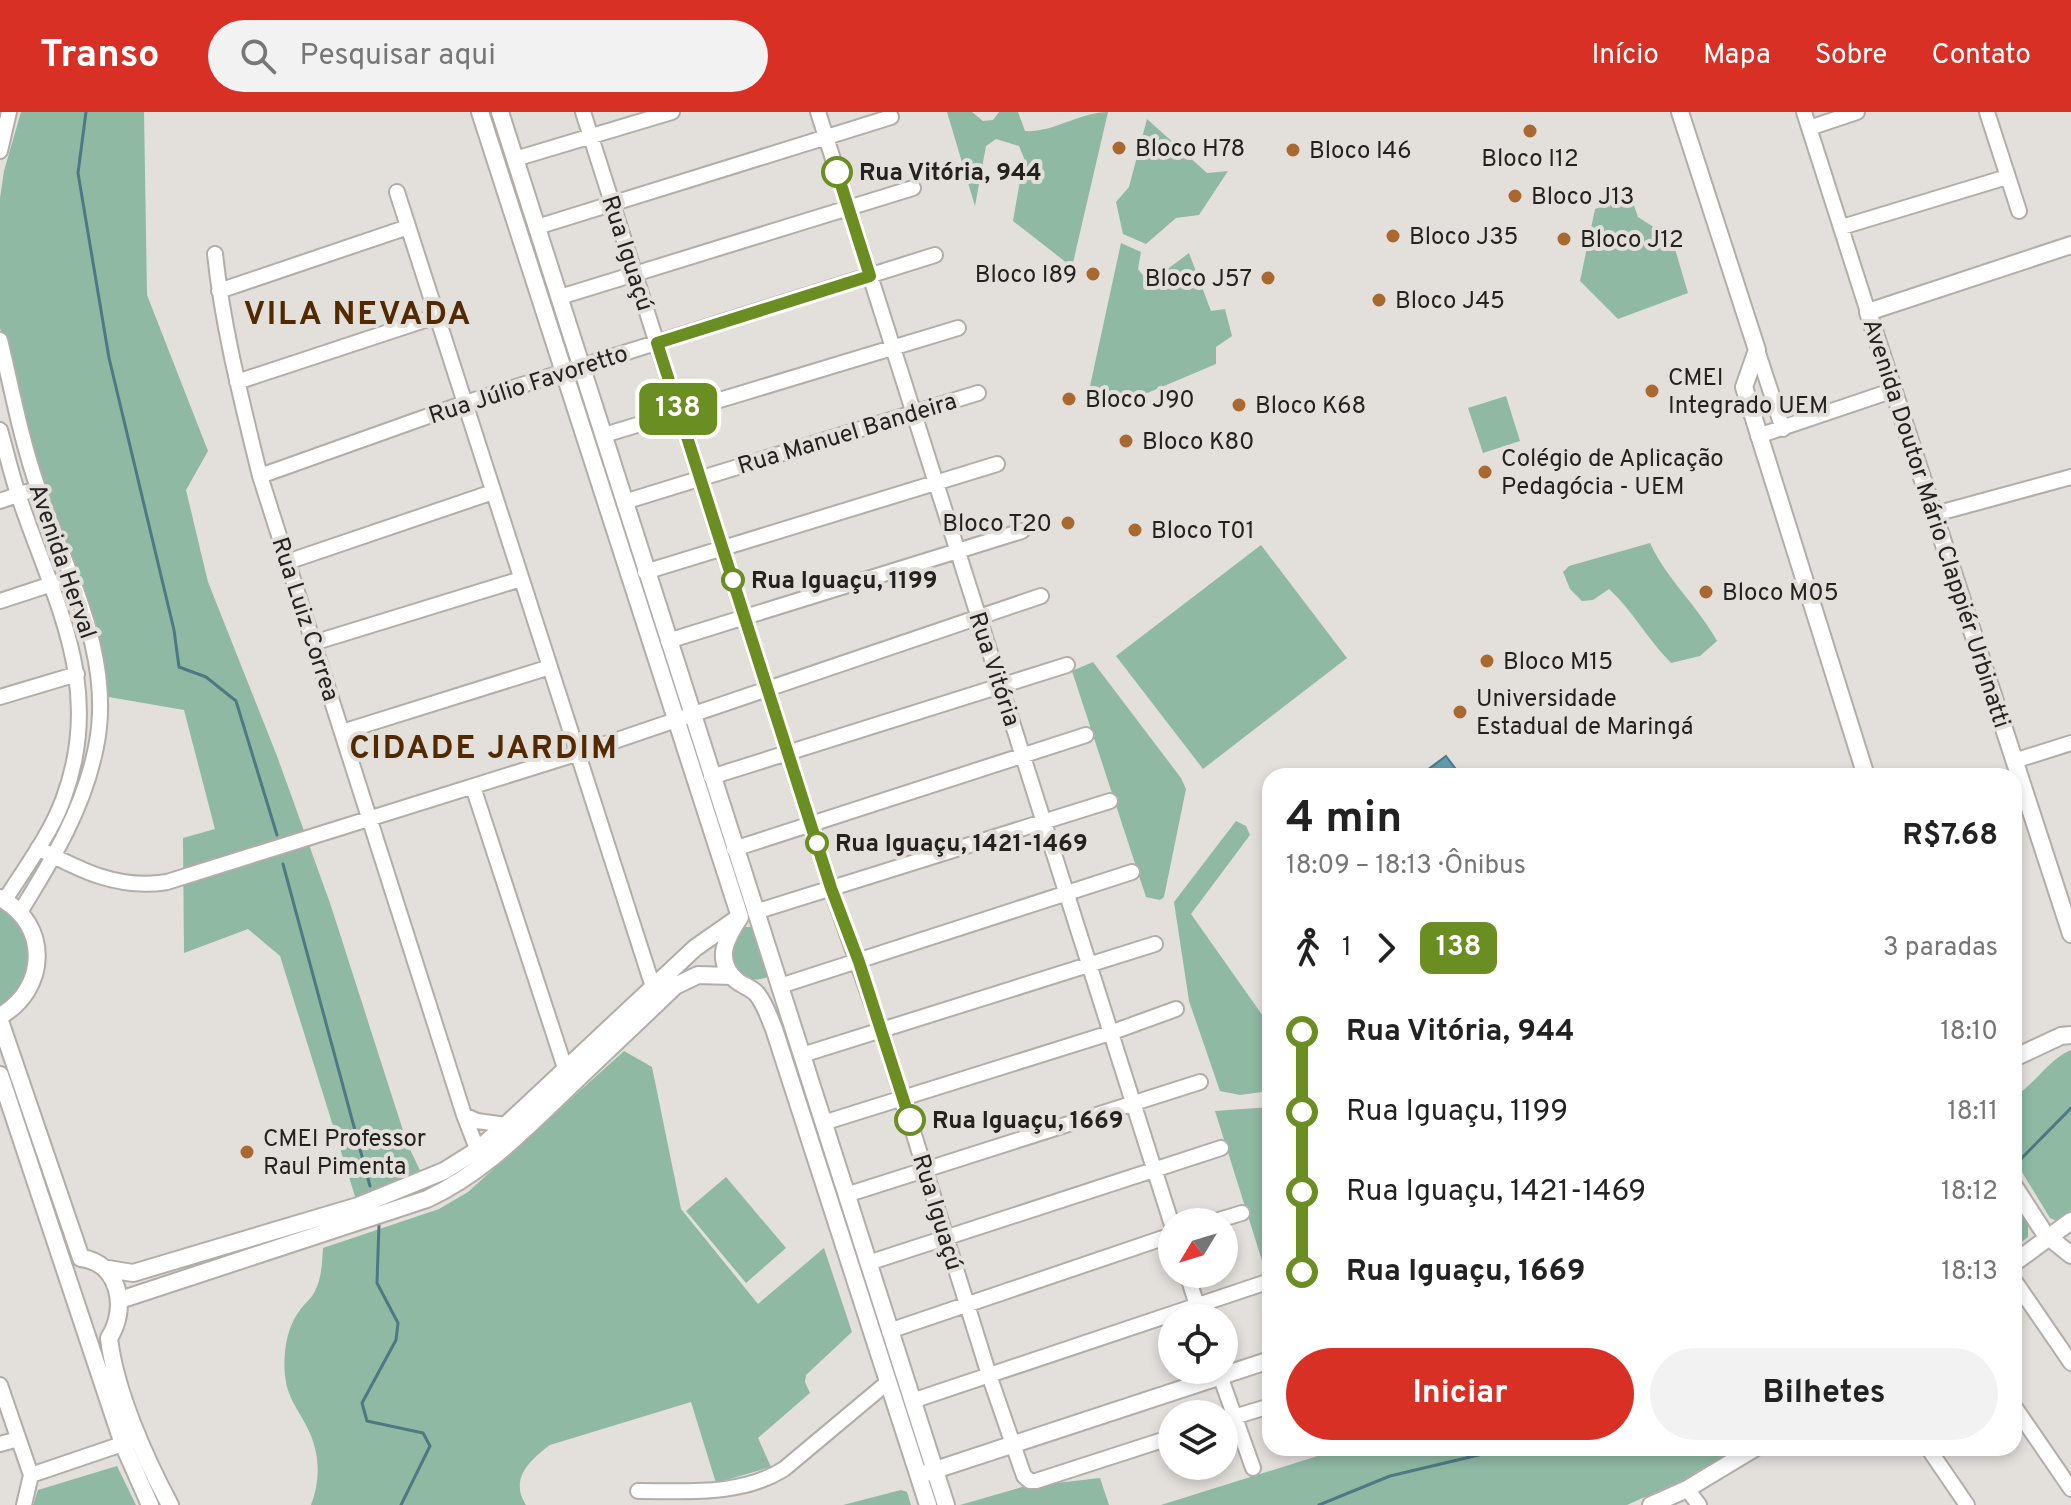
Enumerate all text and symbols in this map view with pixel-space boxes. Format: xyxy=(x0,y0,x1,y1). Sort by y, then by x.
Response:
search box xyxy=(208,20,768,92)
text: Transo xyxy=(40,32,160,81)
icon: search xyxy=(236,34,280,78)
text: Pesquisar aqui xyxy=(300,38,496,75)
text: Início xyxy=(1591,38,1659,74)
text: Mapa xyxy=(1703,38,1771,74)
text: Sobre xyxy=(1815,38,1887,74)
text: Contato xyxy=(1931,38,2031,74)
marker: Bloco I12 xyxy=(1521,122,1539,140)
place label: Bloco H78 xyxy=(1135,135,1245,165)
place label: Bloco I46 xyxy=(1309,137,1412,167)
marker: Bloco H78 xyxy=(1110,139,1128,157)
marker: Bloco I46 xyxy=(1284,141,1302,159)
place label: Bloco I12 xyxy=(1481,145,1579,175)
marker: Rua Vitória, 944 xyxy=(822,157,852,187)
place label: Rua Vitória, 944 xyxy=(859,159,1042,189)
place label: Bloco J13 xyxy=(1531,183,1635,213)
marker: Bloco J13 xyxy=(1506,187,1524,205)
street label: Rua Iguaçú xyxy=(593,192,659,315)
place label: Bloco J35 xyxy=(1409,223,1519,253)
place label: Bloco J12 xyxy=(1580,226,1684,256)
marker: Bloco J35 xyxy=(1384,227,1402,245)
marker: Bloco J12 xyxy=(1555,230,1573,248)
place label: Bloco I89 xyxy=(975,261,1077,291)
marker: Bloco I89 xyxy=(1084,265,1102,283)
place label: Bloco J57 xyxy=(1145,265,1252,295)
marker: Bloco J57 xyxy=(1259,269,1277,287)
place label: Bloco J45 xyxy=(1395,287,1505,317)
marker: Bloco J45 xyxy=(1370,291,1388,309)
district label: VILA NEVADA xyxy=(243,296,473,336)
street label: Avenida Doutor Mário Clappiér Urbinatti xyxy=(1855,315,2016,732)
street label: Rua Júlio Favoretto xyxy=(425,340,632,432)
place label: CMEI Integrado UEM xyxy=(1668,364,1828,422)
marker: CMEI Integrado UEM xyxy=(1643,382,1661,400)
line badge: 138 xyxy=(632,383,724,435)
place label: Bloco J90 xyxy=(1085,386,1195,416)
street label: Rua Manuel Bandeira xyxy=(734,387,961,483)
marker: Bloco J90 xyxy=(1060,390,1078,408)
text: 138 xyxy=(655,391,701,427)
place label: Bloco K68 xyxy=(1255,392,1366,422)
marker: Bloco K68 xyxy=(1230,396,1248,414)
place label: Bloco K80 xyxy=(1142,428,1254,458)
marker: Bloco K80 xyxy=(1117,432,1135,450)
place label: Colégio de Aplicação Pedagócia - UEM xyxy=(1501,445,1724,503)
marker: Colégio de Aplicação Pedagócia - UEM xyxy=(1476,463,1494,481)
street label: Avenida Herval xyxy=(21,480,102,643)
place label: Bloco T20 xyxy=(942,510,1052,540)
marker: Bloco T20 xyxy=(1059,514,1077,532)
place label: Bloco T01 xyxy=(1151,517,1255,547)
marker: Bloco T01 xyxy=(1126,521,1144,539)
street label: Rua Luiz Correa xyxy=(263,534,345,705)
place label: Rua Iguaçu, 1199 xyxy=(751,567,937,597)
marker: Rua Iguaçu, 1199 xyxy=(722,569,744,591)
place label: Bloco M05 xyxy=(1722,579,1839,609)
marker: Bloco M05 xyxy=(1697,583,1715,601)
street label: Rua Vitória xyxy=(961,609,1026,731)
place label: Bloco M15 xyxy=(1503,648,1613,678)
marker: Bloco M15 xyxy=(1478,652,1496,670)
place label: Universidade Estadual de Maringá xyxy=(1476,685,1693,743)
marker: Universidade Estadual de Maringá xyxy=(1451,703,1469,721)
district label: CIDADE JARDIM xyxy=(349,730,619,770)
text: 4 min xyxy=(1286,792,1402,848)
text: R$7.68 xyxy=(1902,818,1998,855)
place label: Rua Iguaçu, 1421-1469 xyxy=(835,830,1088,860)
marker: Rua Iguaçu, 1421-1469 xyxy=(806,832,828,854)
text: 18:09 – 18:13 · Ônibus xyxy=(1286,850,1526,883)
icon: walk xyxy=(1286,926,1330,970)
icon: forward xyxy=(1364,926,1408,970)
text: 138 xyxy=(1436,930,1481,966)
text: 1 xyxy=(1342,932,1352,965)
text: 3 paradas xyxy=(1883,932,1998,965)
text: Rua Vitória, 944 xyxy=(1346,1014,1574,1051)
text: 18:10 xyxy=(1940,1016,1998,1049)
text: Rua Iguaçu, 1199 xyxy=(1346,1094,1568,1131)
text: 18:11 xyxy=(1947,1096,1998,1129)
marker: Rua Iguaçu, 1669 xyxy=(895,1105,925,1135)
place label: Rua Iguaçu, 1669 xyxy=(932,1107,1124,1137)
place label: CMEI Professor Raul Pimenta xyxy=(263,1125,426,1183)
marker: CMEI Professor Raul Pimenta xyxy=(238,1143,256,1161)
street label: Rua Iguaçú xyxy=(904,1151,968,1274)
text: Rua Iguaçu, 1421-1469 xyxy=(1346,1174,1646,1211)
text: 18:12 xyxy=(1941,1176,1998,1209)
north arrow xyxy=(1158,1208,1238,1288)
map controls xyxy=(1158,1208,1238,1480)
text: Rua Iguaçu, 1669 xyxy=(1346,1254,1586,1291)
text: 18:13 xyxy=(1941,1256,1998,1289)
button: locate xyxy=(1158,1304,1238,1384)
button: Iniciar xyxy=(1286,1348,1634,1440)
button: Bilhetes xyxy=(1650,1348,1998,1440)
button: layers xyxy=(1158,1400,1238,1480)

